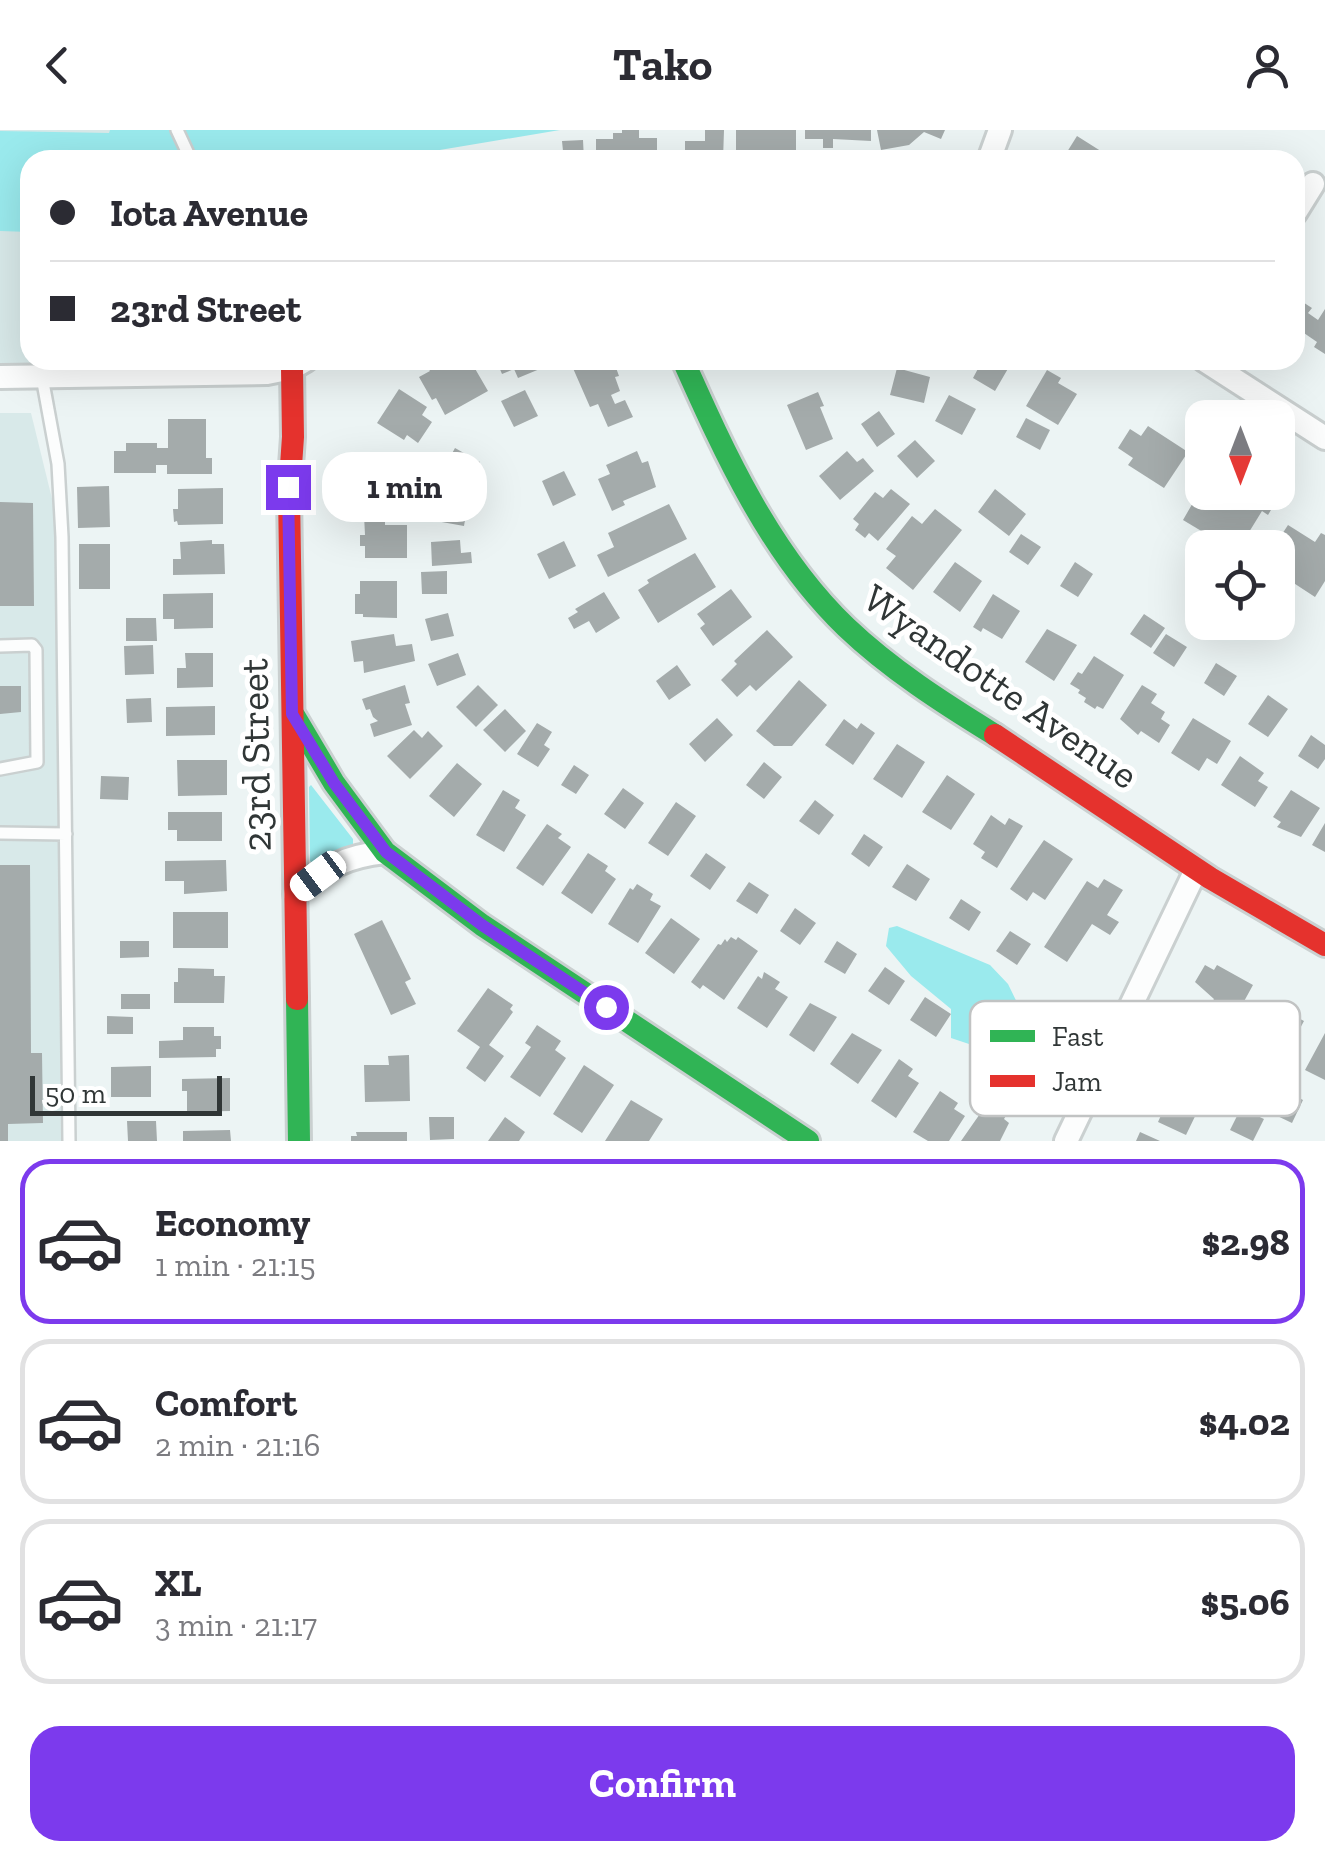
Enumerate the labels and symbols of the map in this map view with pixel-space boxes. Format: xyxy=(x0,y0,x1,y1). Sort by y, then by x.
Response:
north arrow xyxy=(1185,400,1295,510)
callout: 1 min xyxy=(323,452,488,522)
route end xyxy=(266,465,311,510)
street label: Wyandotte Avenue xyxy=(854,573,1148,799)
street label: 23rd Street xyxy=(229,658,281,852)
car xyxy=(285,846,351,906)
route start xyxy=(584,985,629,1030)
legend xyxy=(970,1001,1300,1116)
text: Fast xyxy=(1052,1020,1104,1053)
text: Jam xyxy=(1052,1065,1102,1098)
scale bar xyxy=(30,1071,222,1116)

